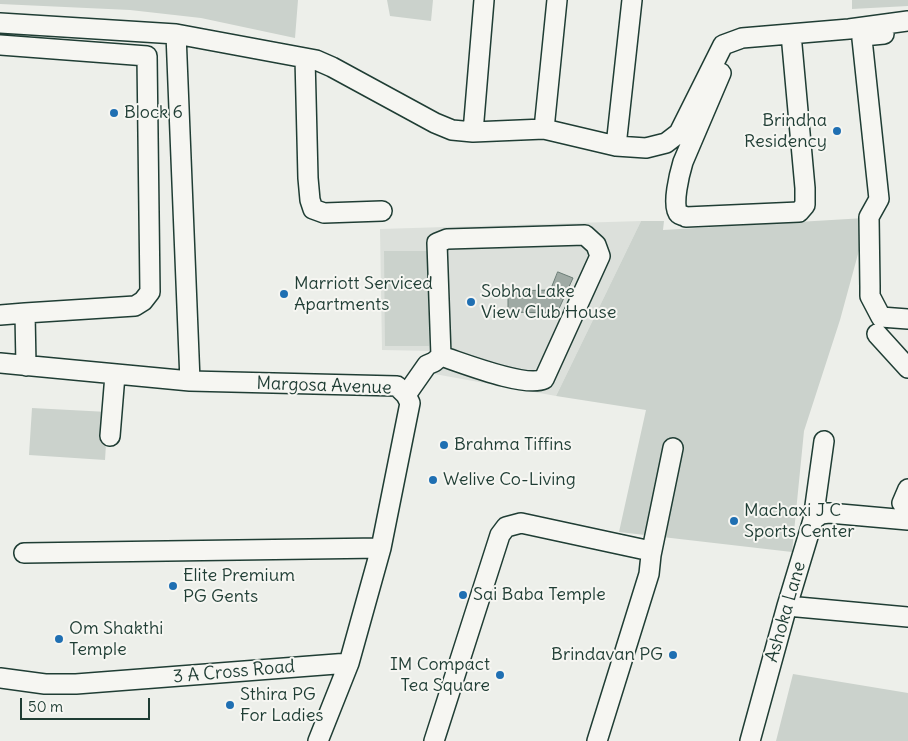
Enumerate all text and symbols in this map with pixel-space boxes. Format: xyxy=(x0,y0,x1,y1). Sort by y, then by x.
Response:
place label: Block 6 xyxy=(124,102,183,124)
marker: Block 6 xyxy=(108,107,120,119)
place label: Brindha Residency xyxy=(744,110,827,152)
marker: Brindha Residency xyxy=(831,125,843,137)
place label: Marriott Serviced Apartments xyxy=(294,273,433,316)
place label: Sobha Lake View Club House xyxy=(481,281,616,324)
marker: Marriott Serviced Apartments xyxy=(278,288,290,300)
marker: Sobha Lake View Club House xyxy=(465,296,477,308)
street label: Margosa Avenue xyxy=(256,373,392,399)
place label: Brahma Tiffins xyxy=(454,434,572,456)
marker: Brahma Tiffins xyxy=(438,439,450,451)
place label: Welive Co-Living xyxy=(443,469,576,491)
marker: Welive Co-Living xyxy=(427,474,439,486)
place label: Machaxi J C Sports Center xyxy=(744,500,855,542)
marker: Machaxi J C Sports Center xyxy=(728,515,740,527)
street label: Ashoka Lane xyxy=(761,559,811,665)
place label: Elite Premium PG Gents xyxy=(183,565,295,608)
marker: Elite Premium PG Gents xyxy=(167,580,179,592)
place label: Sai Baba Temple xyxy=(473,584,606,606)
marker: Sai Baba Temple xyxy=(457,589,469,601)
place label: Om Shakthi Temple xyxy=(69,618,163,660)
marker: Om Shakthi Temple xyxy=(53,633,65,645)
place label: Brindavan PG xyxy=(551,644,663,666)
marker: Brindavan PG xyxy=(667,649,679,661)
place label: IM Compact Tea Square xyxy=(390,654,490,696)
street label: 3 A Cross Road xyxy=(172,656,296,688)
marker: IM Compact Tea Square xyxy=(494,669,506,681)
place label: Sthira PG For Ladies xyxy=(240,684,324,726)
scale bar xyxy=(22,688,152,720)
text: 50 m xyxy=(28,697,63,716)
marker: Sthira PG For Ladies xyxy=(224,699,236,711)

